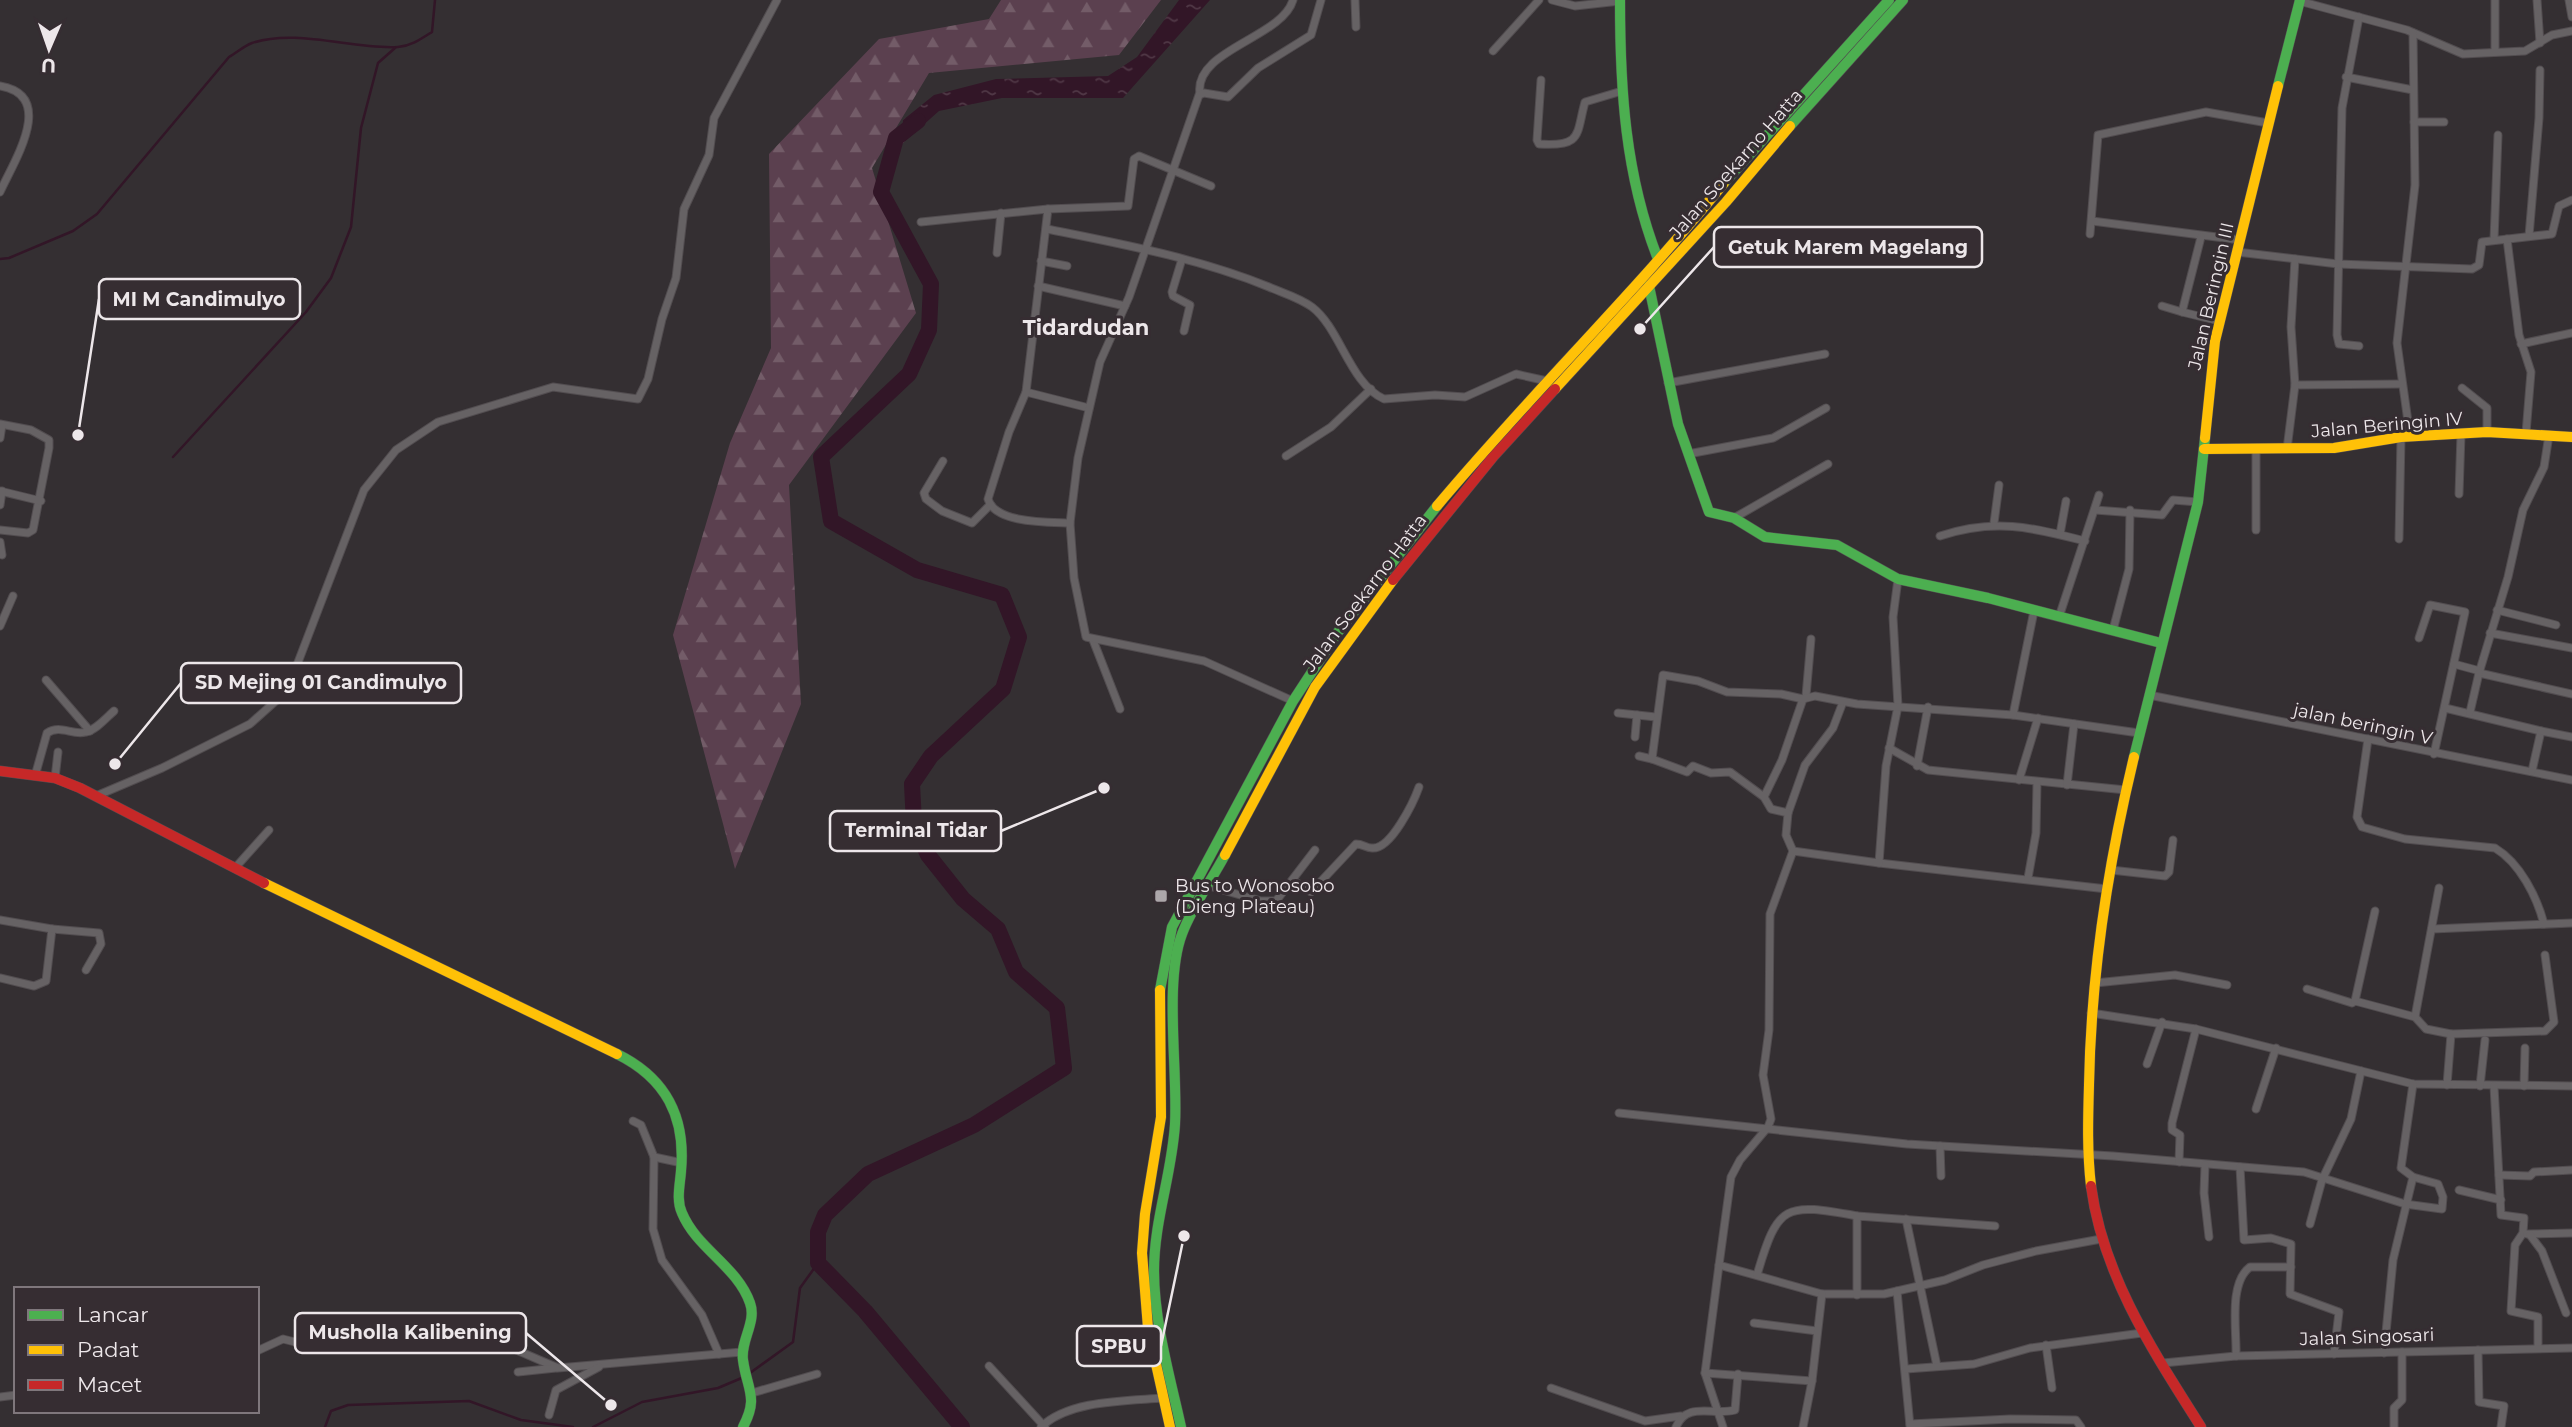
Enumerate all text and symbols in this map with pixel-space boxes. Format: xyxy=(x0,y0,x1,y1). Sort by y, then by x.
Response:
north arrow xyxy=(14,14,84,84)
text: U xyxy=(41,54,56,77)
street label: Jalan Soekarno Hatta xyxy=(1664,85,1807,244)
street label: Jalan Beringin III xyxy=(2183,220,2239,373)
callout: Getuk Marem Magelang xyxy=(1714,227,1982,267)
text: Getuk Marem Magelang xyxy=(1728,236,1968,259)
callout: MI M Candimulyo xyxy=(99,279,300,319)
text: MI M Candimulyo xyxy=(113,288,285,311)
district label: Tidardudan xyxy=(1023,315,1149,340)
street label: Jalan Beringin IV xyxy=(2309,407,2464,443)
street label: Jalan Soekarno Hatta xyxy=(1298,510,1431,677)
callout: SD Mejing 01 Candimulyo xyxy=(181,663,461,703)
text: SD Mejing 01 Candimulyo xyxy=(195,671,447,694)
street label: jalan beringin V xyxy=(2289,698,2435,750)
callout: Terminal Tidar xyxy=(830,811,1001,851)
text: Terminal Tidar xyxy=(845,819,987,842)
place label: Bus to Wonosobo (Dieng Plateau) xyxy=(1175,875,1334,918)
marker: Bus to Wonosobo (Dieng Plateau) xyxy=(1153,888,1169,904)
legend xyxy=(14,1287,259,1413)
text: Lancar xyxy=(77,1302,149,1327)
callout: Musholla Kalibening xyxy=(295,1313,526,1353)
text: Musholla Kalibening xyxy=(309,1321,511,1344)
street label: Jalan Singosari xyxy=(2298,1324,2435,1350)
callout: SPBU xyxy=(1077,1326,1161,1366)
text: SPBU xyxy=(1091,1335,1147,1358)
text: Padat xyxy=(77,1337,139,1362)
text: Macet xyxy=(77,1372,142,1397)

